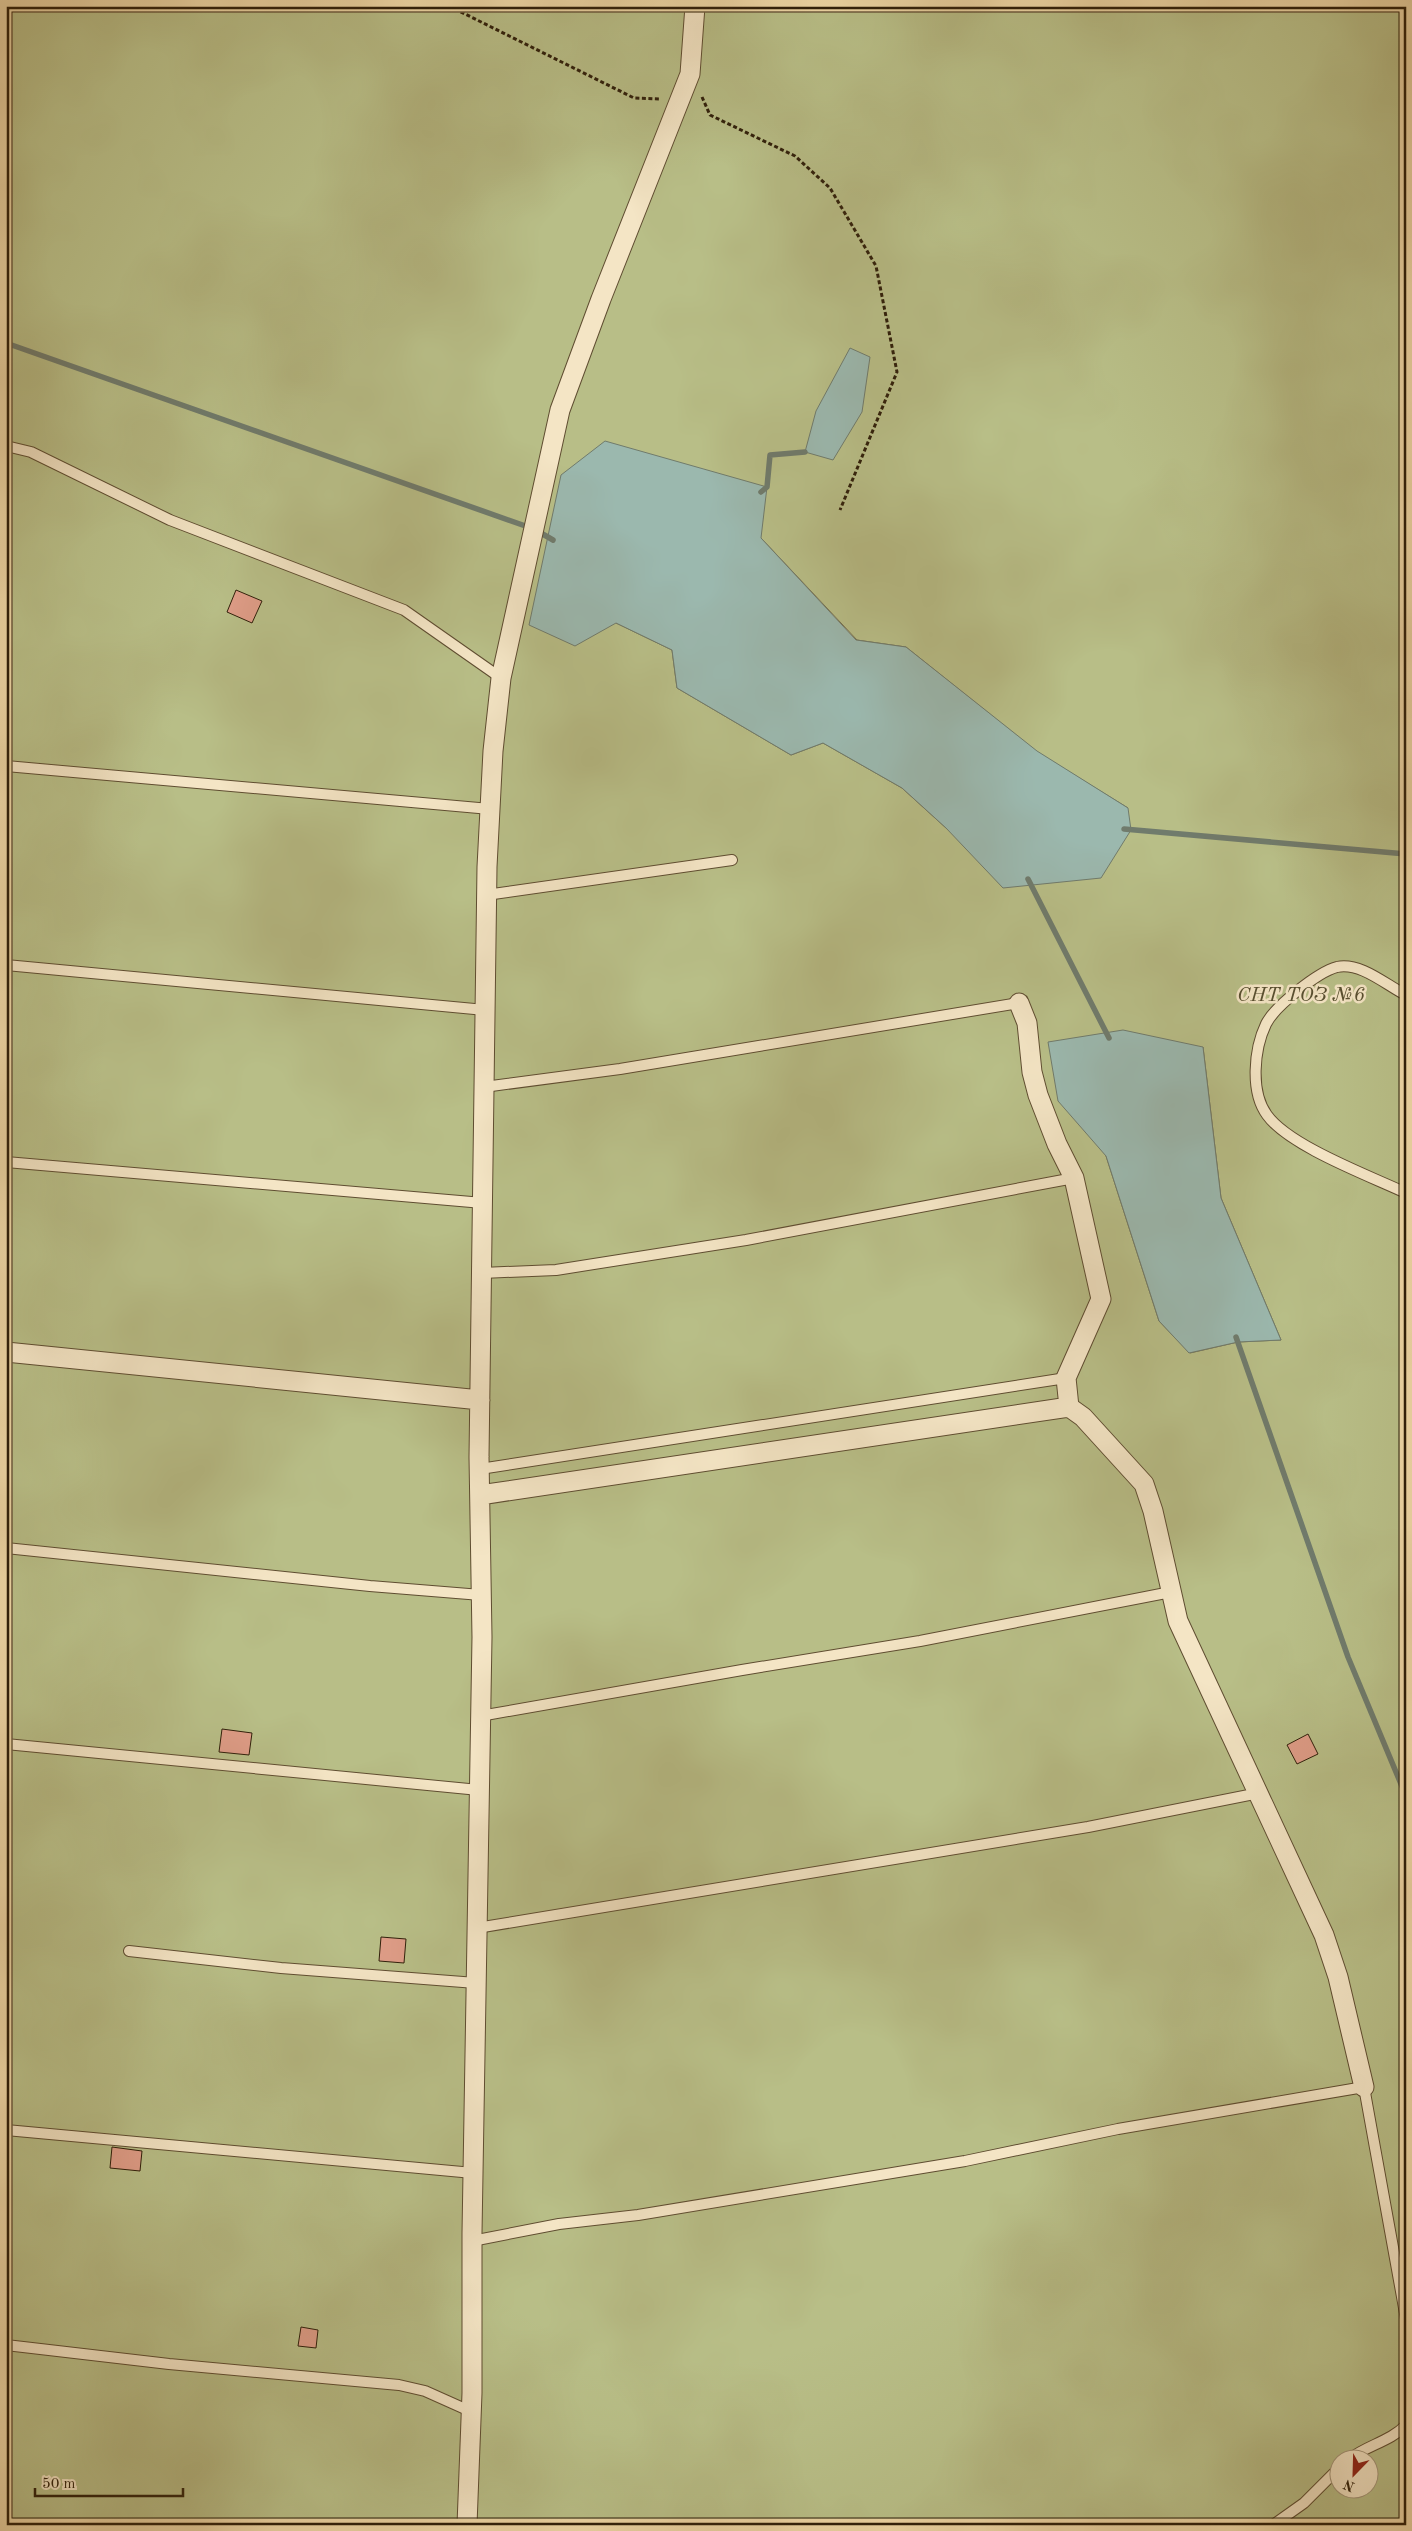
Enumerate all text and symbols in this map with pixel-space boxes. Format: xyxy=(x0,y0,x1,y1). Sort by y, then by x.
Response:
park label: СНТ ТОЗ №6 xyxy=(1237,986,1365,1006)
north arrow xyxy=(1330,2448,1380,2498)
scale bar xyxy=(35,2466,182,2498)
text: N xyxy=(1341,2476,1357,2494)
text: 50 m xyxy=(42,2477,76,2492)

